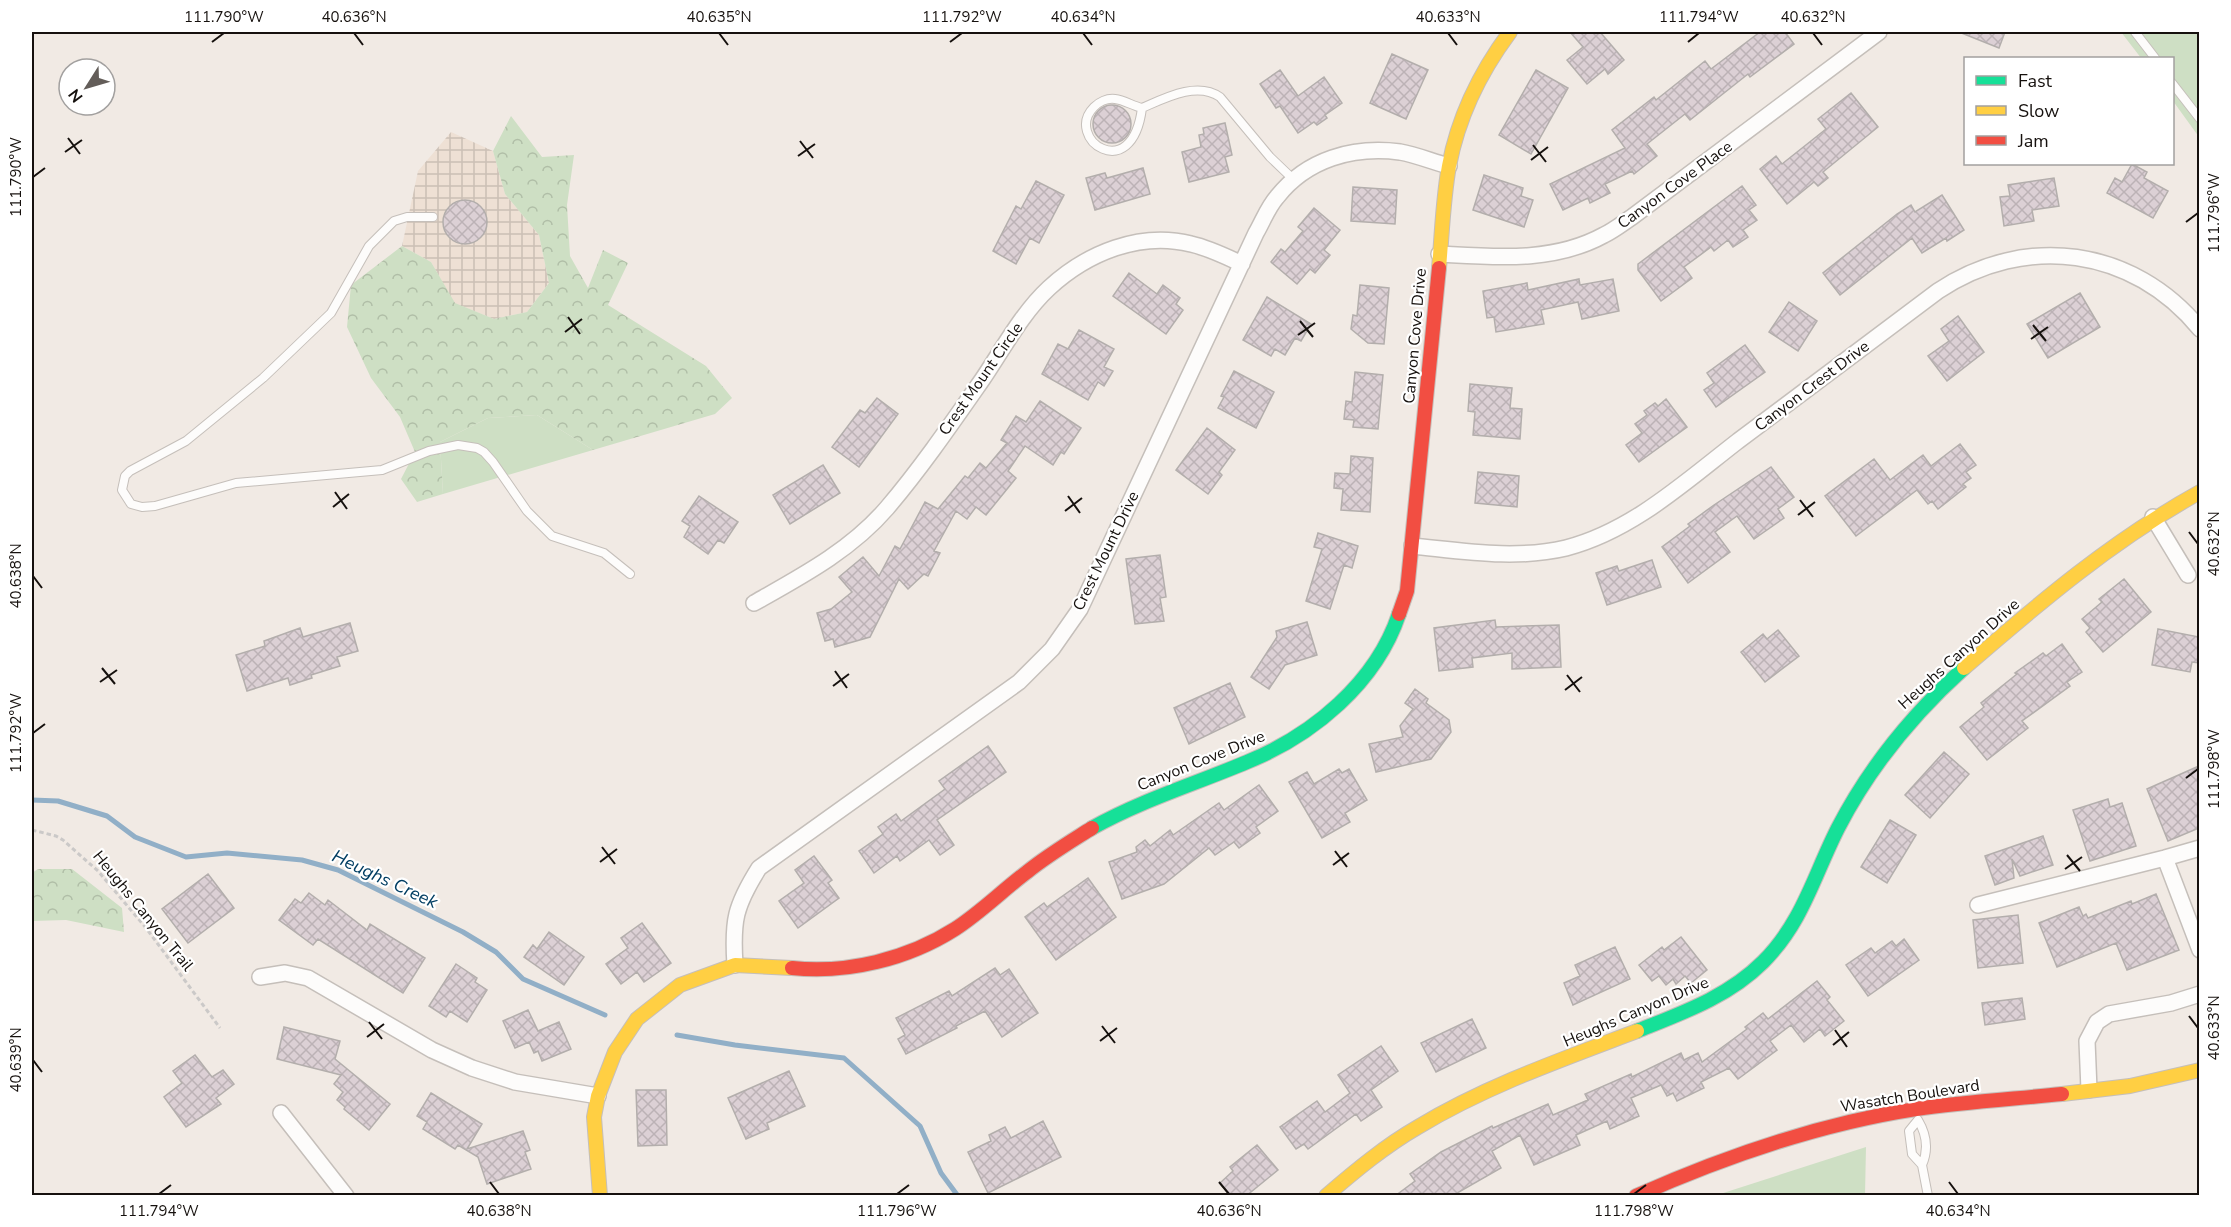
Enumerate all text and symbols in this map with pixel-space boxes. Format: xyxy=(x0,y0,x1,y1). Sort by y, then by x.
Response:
text: 111.790°W xyxy=(184,7,264,27)
text: 40.636°N xyxy=(321,7,387,27)
text: 40.635°N xyxy=(686,7,752,27)
text: 111.792°W xyxy=(922,7,1002,27)
text: 40.634°N xyxy=(1050,7,1116,27)
text: 40.633°N xyxy=(1415,7,1481,27)
text: 111.794°W xyxy=(1659,7,1739,27)
text: 40.632°N xyxy=(1780,7,1846,27)
north arrow xyxy=(57,57,117,117)
legend xyxy=(1964,57,2174,165)
text: Fast xyxy=(2018,69,2053,93)
text: N xyxy=(63,84,88,107)
text: Slow xyxy=(2018,99,2059,123)
text: Jam xyxy=(2017,129,2049,153)
street label: Canyon Cove Place xyxy=(1613,136,1737,234)
text: 111.790°W xyxy=(6,137,26,217)
text: 111.796°W xyxy=(2204,173,2224,253)
street label: Canyon Cove Drive xyxy=(1398,267,1432,405)
street label: Crest Mount Circle xyxy=(934,318,1028,440)
street label: Canyon Crest Drive xyxy=(1750,336,1874,436)
street label: Crest Mount Drive xyxy=(1067,488,1145,614)
text: 40.632°N xyxy=(2204,511,2224,577)
text: 40.638°N xyxy=(6,543,26,609)
street label: Heughs Canyon Drive xyxy=(1894,594,2024,714)
text: 111.792°W xyxy=(6,693,26,773)
street label: Canyon Cove Drive xyxy=(1134,725,1268,797)
text: 111.798°W xyxy=(2204,729,2224,809)
water label: Heughs Creek xyxy=(328,844,443,914)
street label: Heughs Canyon Trail xyxy=(88,846,199,976)
street label: Heughs Canyon Drive xyxy=(1560,971,1712,1053)
text: 40.633°N xyxy=(2204,995,2224,1061)
text: 40.639°N xyxy=(6,1027,26,1093)
street label: Wasatch Boulevard xyxy=(1839,1074,1981,1118)
text: 111.794°W xyxy=(119,1201,199,1221)
text: 40.638°N xyxy=(466,1201,532,1221)
text: 111.796°W xyxy=(857,1201,937,1221)
text: 40.636°N xyxy=(1196,1201,1262,1221)
text: 111.798°W xyxy=(1594,1201,1674,1221)
text: 40.634°N xyxy=(1925,1201,1991,1221)

